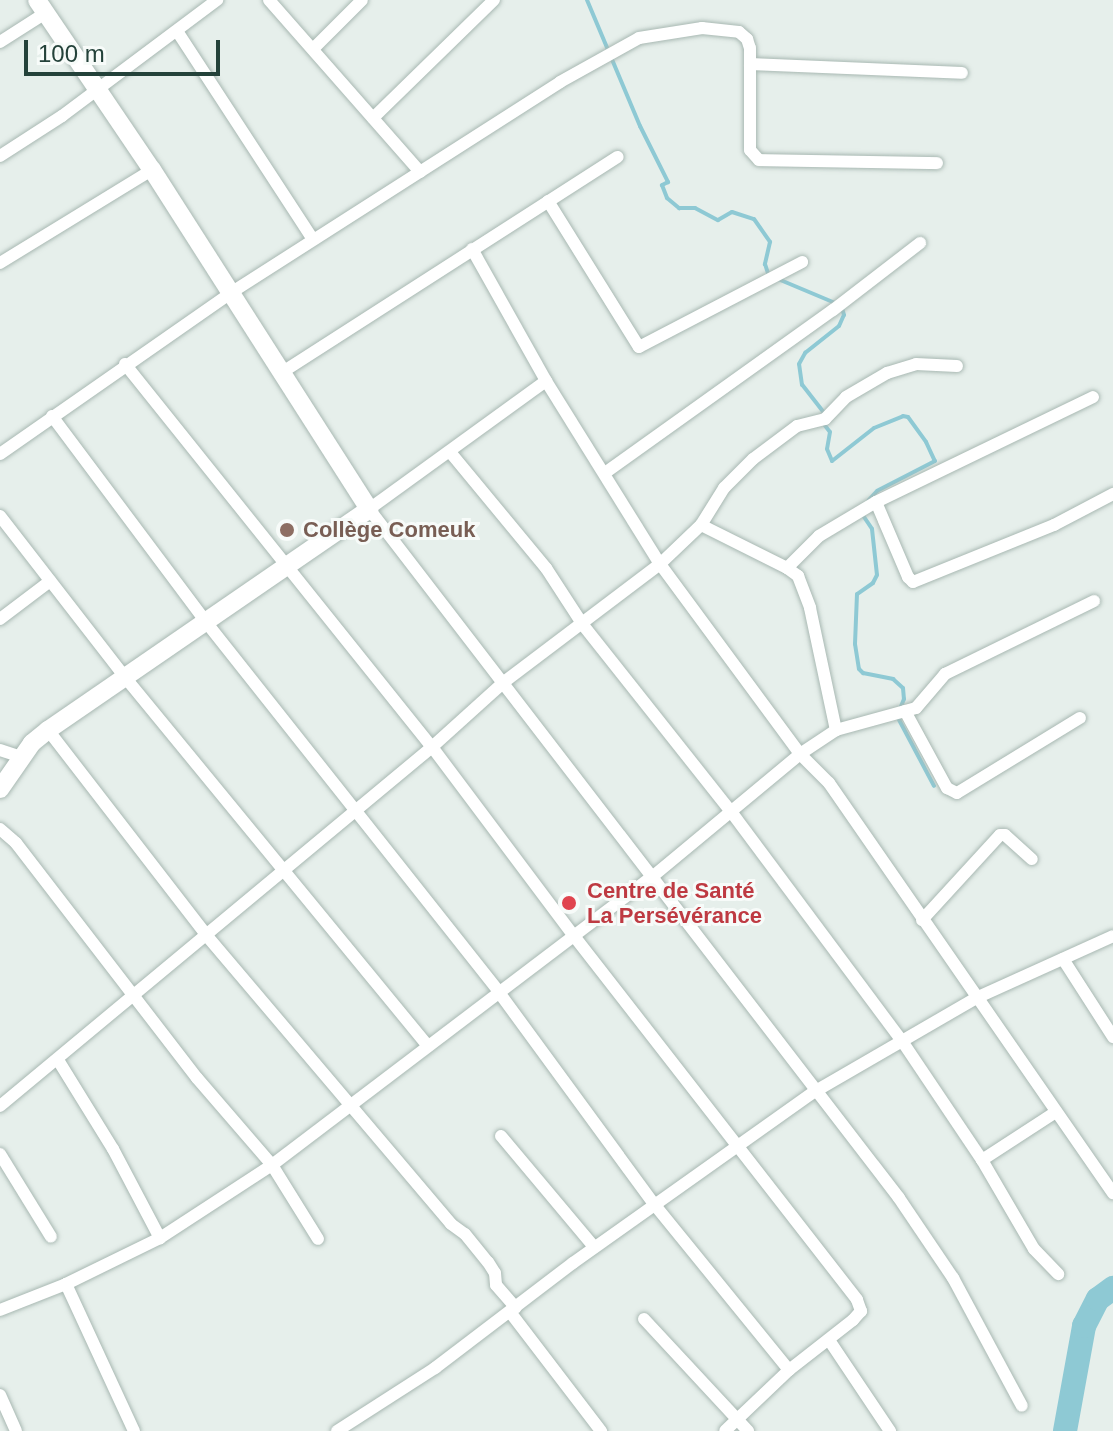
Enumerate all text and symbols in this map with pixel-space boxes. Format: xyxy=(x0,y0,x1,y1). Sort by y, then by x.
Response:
scale bar xyxy=(28,24,224,74)
text: 100 m xyxy=(38,40,105,67)
place label: Collège Comeuk xyxy=(303,517,475,543)
marker: Collège Comeuk xyxy=(278,521,296,539)
place label: Centre de Santé La Persévérance xyxy=(587,877,762,928)
marker: Centre de Santé La Persévérance xyxy=(558,892,580,914)

